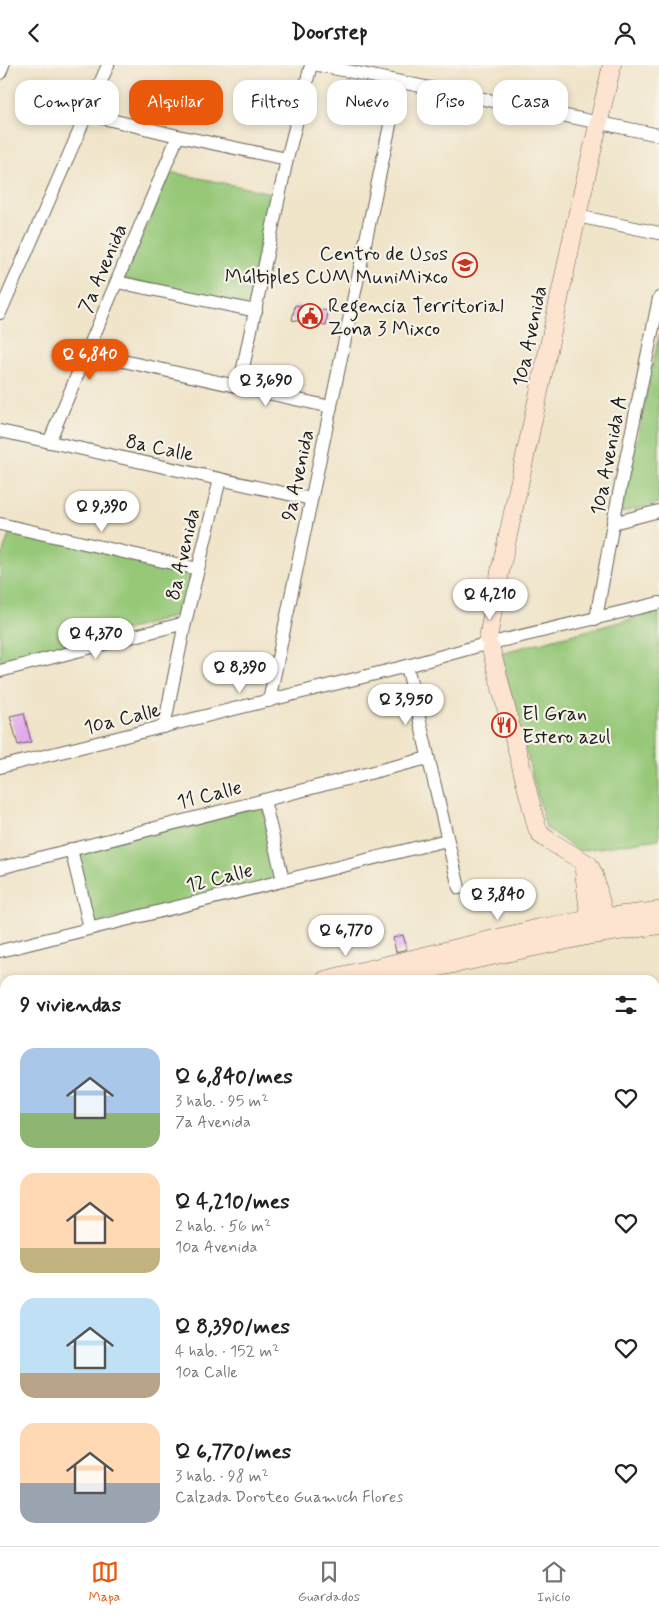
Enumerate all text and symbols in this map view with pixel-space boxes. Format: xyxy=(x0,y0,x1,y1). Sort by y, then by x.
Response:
icon: back xyxy=(20,19,48,47)
text: Doorstep xyxy=(291,19,368,47)
icon: person xyxy=(611,19,639,47)
chip: Comprar xyxy=(15,80,119,125)
chip: Alquilar xyxy=(129,80,223,125)
chip: Filtros xyxy=(233,80,317,125)
chip: Nuevo xyxy=(327,80,407,125)
chip: Piso xyxy=(417,80,483,125)
chip: Casa xyxy=(493,80,568,125)
street label: 7a Avenida xyxy=(72,220,134,317)
place label: Centro de Usos Múltiples CUM MuniMixco xyxy=(225,241,448,291)
school or university icon: Centro de Usos Múltiples CUM MuniMixco xyxy=(452,252,478,278)
street label: 10a Avenida xyxy=(507,283,554,389)
place label: Regencia Territorial Zona 3 Mixco xyxy=(328,293,504,343)
public building icon: Regencia Territorial Zona 3 Mixco xyxy=(297,303,323,329)
pin: Q 6,840 xyxy=(44,339,136,381)
text: Q 6,840 xyxy=(63,344,117,365)
pin: Q 3,690 xyxy=(220,365,312,407)
text: Q 3,690 xyxy=(239,370,293,391)
street label: 10a Avenida A xyxy=(585,393,634,517)
street label: 9a Avenida xyxy=(276,427,321,523)
street label: 8a Calle xyxy=(123,428,196,469)
pin: Q 9,390 xyxy=(56,491,148,533)
text: Q 9,390 xyxy=(76,496,128,517)
street label: 8a Avenida xyxy=(160,506,207,603)
pin: Q 4,210 xyxy=(444,579,536,621)
text: Q 4,210 xyxy=(464,584,516,605)
pin: Q 4,370 xyxy=(50,617,142,660)
text: Q 4,370 xyxy=(69,623,123,644)
pin: Q 8,390 xyxy=(194,651,286,694)
text: Q 8,390 xyxy=(214,657,266,678)
pin: Q 3,950 xyxy=(360,683,452,726)
text: Q 3,950 xyxy=(379,689,433,710)
street label: 10a Calle xyxy=(81,697,164,742)
place label: El Gran Estero azul xyxy=(522,701,611,751)
restaurant icon: El Gran Estero azul xyxy=(491,712,517,738)
street label: 11 Calle xyxy=(174,774,245,817)
street label: 12 Calle xyxy=(183,857,256,900)
pin: Q 3,840 xyxy=(452,879,544,921)
text: Q 3,840 xyxy=(471,884,525,905)
pin: Q 6,770 xyxy=(300,915,392,957)
text: Q 6,770 xyxy=(319,920,373,941)
text: 9 viviendas xyxy=(20,991,121,1019)
icon: filters xyxy=(612,991,640,1019)
text: Q 6,840/mes xyxy=(175,1063,293,1091)
icon: home xyxy=(60,1068,120,1128)
icon: heart xyxy=(612,1084,640,1112)
text: 3 hab. · 95 m² xyxy=(175,1091,268,1112)
text: 7a Avenida xyxy=(175,1112,251,1133)
text: Q 4,210/mes xyxy=(175,1188,290,1216)
icon: home xyxy=(60,1193,120,1253)
icon: heart xyxy=(612,1209,640,1237)
text: 2 hab. · 56 m² xyxy=(175,1216,271,1237)
text: 10a Avenida xyxy=(175,1237,257,1258)
text: Q 8,390/mes xyxy=(175,1313,290,1341)
icon: home xyxy=(60,1318,120,1378)
icon: heart xyxy=(612,1334,640,1362)
text: 4 hab. · 152 m² xyxy=(175,1341,279,1362)
text: 10a Calle xyxy=(175,1362,238,1383)
text: Q 6,770/mes xyxy=(175,1438,291,1466)
icon: home xyxy=(60,1443,120,1503)
icon: heart xyxy=(612,1459,640,1487)
text: 3 hab. · 98 m² xyxy=(175,1466,269,1487)
text: Calzada Doroteo Guamuch Flores xyxy=(175,1487,403,1508)
tab: Mapa xyxy=(89,1558,120,1606)
tab: Guardados xyxy=(298,1558,360,1606)
tab: Inicio xyxy=(537,1558,570,1606)

